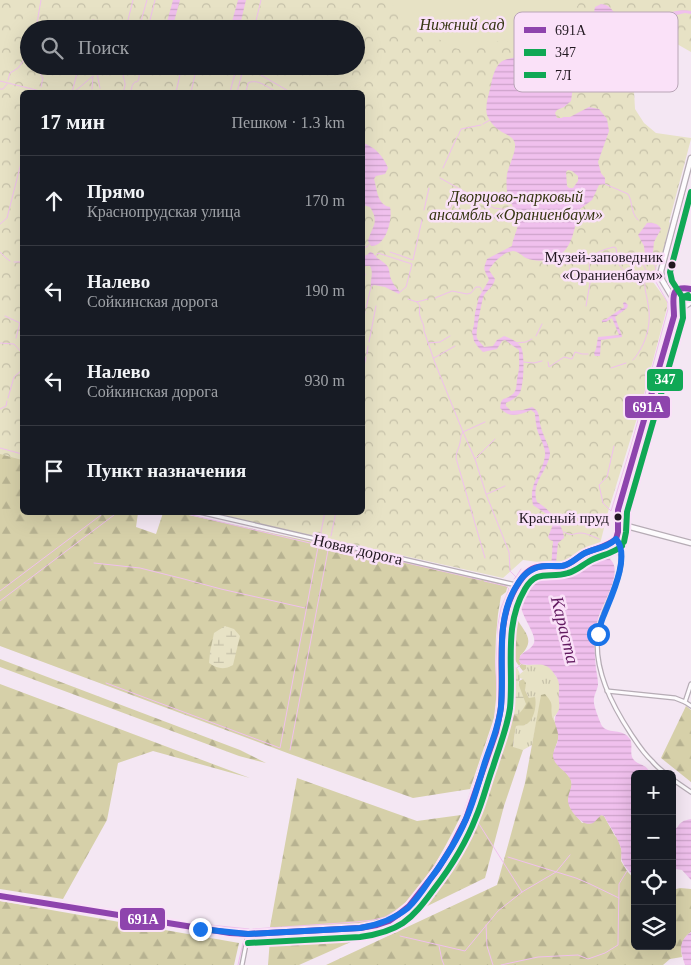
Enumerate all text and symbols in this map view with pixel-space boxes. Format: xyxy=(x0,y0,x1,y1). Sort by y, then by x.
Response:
legend xyxy=(514,12,678,92)
park label: Нижний сад xyxy=(418,16,505,33)
search box xyxy=(20,20,365,75)
text: 691А xyxy=(555,23,587,38)
icon: search xyxy=(38,34,66,62)
text: Поиск xyxy=(78,37,129,58)
text: 347 xyxy=(555,45,576,60)
text: 7Л xyxy=(555,68,572,83)
text: 17 мин xyxy=(40,110,105,134)
text: Пешком · 1.3 km xyxy=(231,114,345,131)
text: Прямо xyxy=(87,181,145,202)
icon: ahead xyxy=(40,187,68,215)
park label: Дворцово-парковый ансамбль «Ораниенбаум» xyxy=(429,188,603,224)
text: 170 m xyxy=(305,192,345,209)
text: Краснопрудская улица xyxy=(87,203,241,220)
place label: Музей-заповедник «Ораниенбаум» xyxy=(545,249,664,283)
marker: Музей-заповедник «Ораниенбаум» xyxy=(667,260,677,270)
text: Налево xyxy=(87,271,150,292)
icon: left xyxy=(40,277,68,305)
text: 190 m xyxy=(305,282,345,299)
text: Сойкинская дорога xyxy=(87,293,218,310)
text: Налево xyxy=(87,361,150,382)
icon: left xyxy=(40,367,68,395)
line badge: 347 xyxy=(646,368,684,392)
text: 930 m xyxy=(305,372,345,389)
text: 347 xyxy=(655,372,676,387)
text: Сойкинская дорога xyxy=(87,383,218,400)
line badge: 691А xyxy=(624,395,671,419)
text: 691А xyxy=(632,400,664,415)
icon: arrive xyxy=(40,457,68,485)
text: Пункт назначения xyxy=(87,460,246,481)
place label: Красный пруд xyxy=(519,510,609,526)
marker: Красный пруд xyxy=(613,512,623,522)
street label: Новая дорога xyxy=(311,531,404,569)
water label: Караста xyxy=(547,593,583,666)
route start xyxy=(587,623,610,646)
map controls xyxy=(631,770,676,950)
button: + xyxy=(631,770,676,815)
button: − xyxy=(631,815,676,860)
button: locate xyxy=(631,860,676,905)
button: layers xyxy=(631,905,676,950)
line badge: 691А xyxy=(119,907,166,931)
text: 691А xyxy=(127,912,159,927)
route end xyxy=(189,918,212,941)

